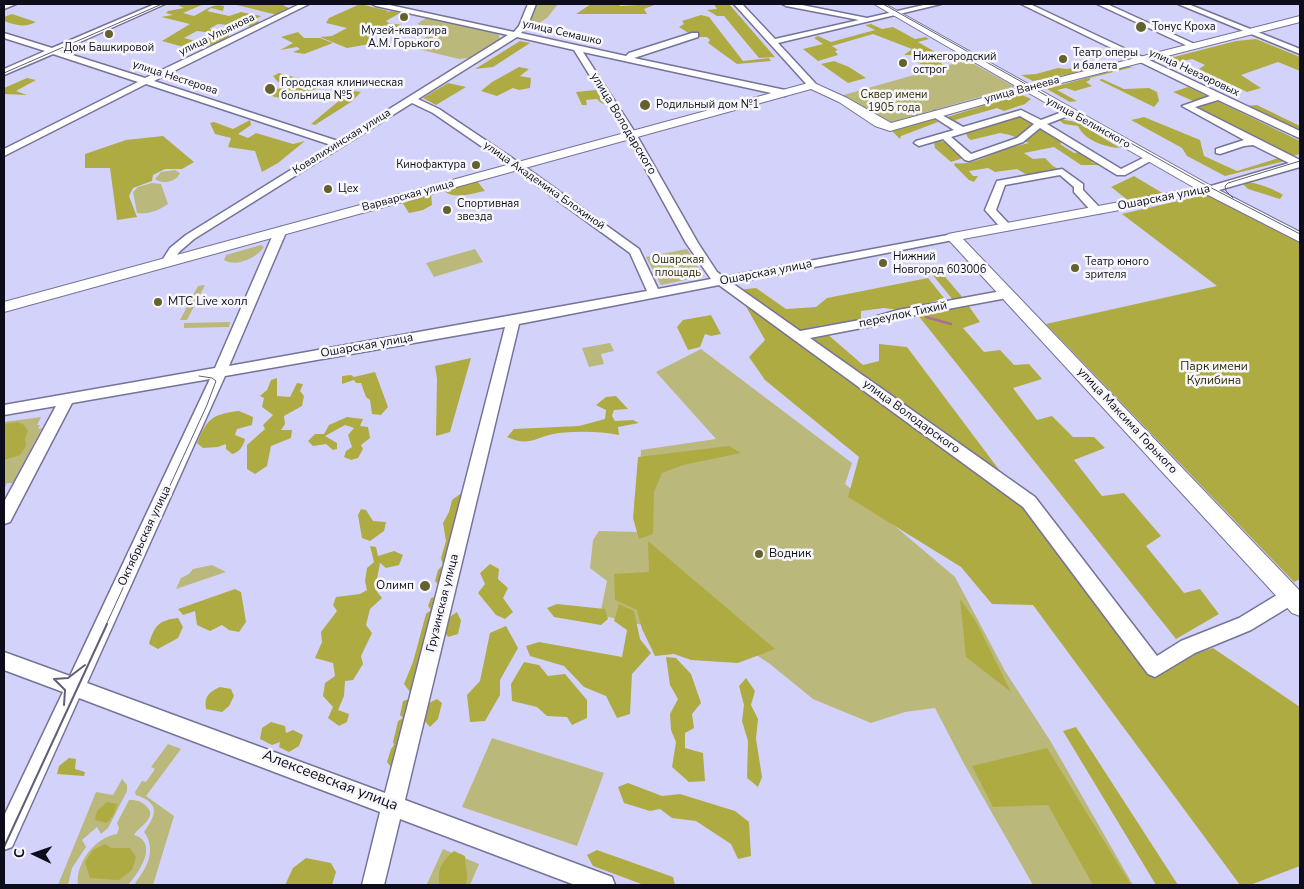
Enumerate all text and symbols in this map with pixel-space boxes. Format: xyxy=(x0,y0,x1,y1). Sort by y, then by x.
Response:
street label: улица Ульянова xyxy=(177,11,257,59)
marker: Музей-квартира А.М. Горького xyxy=(398,11,410,23)
street label: улица Семашко xyxy=(521,17,603,49)
marker: Тонус Кроха xyxy=(1134,20,1148,34)
place label: Тонус Кроха xyxy=(1152,20,1216,34)
place label: Музей-квартира А.М. Горького xyxy=(361,24,447,50)
marker: Дом Башкировой xyxy=(103,28,115,40)
place label: Дом Башкировой xyxy=(64,41,154,55)
place label: Театр оперы и балета xyxy=(1073,46,1138,72)
street label: улица Невзоровых xyxy=(1147,46,1241,100)
place label: Нижегородский острог xyxy=(913,50,997,76)
marker: Театр оперы и балета xyxy=(1057,53,1069,65)
marker: Нижегородский острог xyxy=(897,57,909,69)
street label: улица Нестерова xyxy=(131,58,219,98)
street label: улица Володарского xyxy=(587,70,659,178)
street label: улица Ванеева xyxy=(983,74,1061,106)
place label: Городская клиническая больница №5 xyxy=(281,76,403,102)
marker: Городская клиническая больница №5 xyxy=(263,82,277,96)
park label: Сквер имени 1905 года xyxy=(860,88,928,114)
street label: улица Белинского xyxy=(1044,94,1132,152)
marker: Родильный дом №1 xyxy=(638,98,652,112)
place label: Родильный дом №1 xyxy=(656,98,759,112)
street label: Ковалихинская улица xyxy=(291,106,393,178)
street label: улица Академика Блохиной xyxy=(481,139,607,233)
place label: Кинофактура xyxy=(396,158,466,172)
marker: Кинофактура xyxy=(470,159,482,171)
street label: Варварская улица xyxy=(361,177,455,215)
place label: Цех xyxy=(338,182,358,196)
street label: Ошарская улица xyxy=(1117,182,1211,214)
marker: Цех xyxy=(322,183,334,195)
place label: Спортивная звезда xyxy=(457,197,519,223)
marker: Спортивная звезда xyxy=(441,204,453,216)
place label: Нижний Новгород 603006 xyxy=(893,250,986,276)
park label: Ошарская площадь xyxy=(652,253,704,279)
place label: Театр юного зрителя xyxy=(1085,255,1149,281)
street label: Ошарская улица xyxy=(719,257,813,289)
marker: Нижний Новгород 603006 xyxy=(877,257,889,269)
marker: Театр юного зрителя xyxy=(1069,262,1081,274)
place label: МТС Live холл xyxy=(168,295,248,309)
marker: МТС Live холл xyxy=(152,296,164,308)
street label: переулок Тихий xyxy=(858,299,948,331)
street label: Ошарская улица xyxy=(320,331,414,361)
park label: Парк имени Кулибина xyxy=(1180,360,1248,388)
street label: улица Максима Горького xyxy=(1074,365,1180,477)
street label: улица Володарского xyxy=(860,377,962,457)
street label: Октябрьская улица xyxy=(115,483,175,589)
place label: Водник xyxy=(769,547,811,561)
marker: Водник xyxy=(753,548,765,560)
street label: Грузинская улица xyxy=(424,553,462,653)
place label: Олимп xyxy=(376,579,414,593)
marker: Олимп xyxy=(418,579,432,593)
street label: Алексеевская улица xyxy=(260,747,400,815)
north arrow xyxy=(10,829,60,879)
text: С xyxy=(10,848,29,858)

